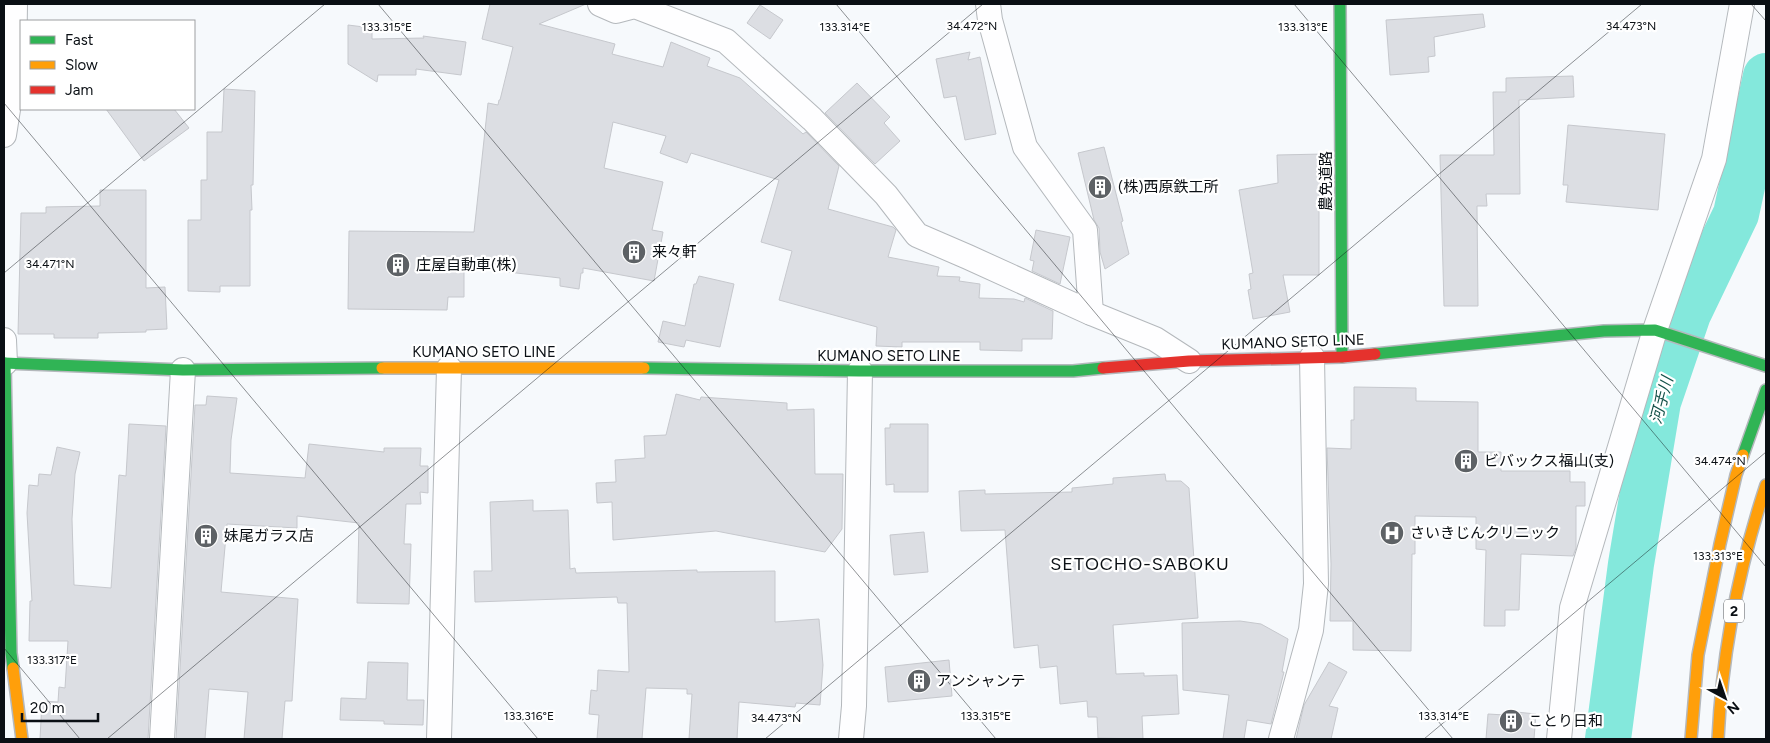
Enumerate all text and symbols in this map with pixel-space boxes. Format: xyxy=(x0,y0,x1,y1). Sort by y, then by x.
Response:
text: 34.472°N xyxy=(947,19,997,33)
text: 34.473°N xyxy=(1606,19,1656,33)
legend xyxy=(20,20,195,110)
text: 133.315°E xyxy=(362,20,412,34)
text: 133.314°E xyxy=(820,20,870,34)
text: 133.313°E xyxy=(1278,20,1328,34)
text: Fast xyxy=(65,31,94,49)
text: Slow xyxy=(65,56,98,74)
text: Jam xyxy=(65,81,93,99)
street label: 農免道路 xyxy=(1317,151,1335,211)
building icon: (株)西原鉄工所 xyxy=(1087,174,1113,200)
place label: (株)西原鉄工所 xyxy=(1118,178,1219,196)
building icon: 来々軒 xyxy=(621,239,647,265)
place label: 来々軒 xyxy=(652,243,697,261)
building icon: 庄屋自動車(株) xyxy=(385,252,411,278)
place label: 庄屋自動車(株) xyxy=(416,256,517,274)
text: 34.471°N xyxy=(25,257,75,271)
street label: KUMANO SETO LINE xyxy=(1221,330,1365,354)
street label: KUMANO SETO LINE xyxy=(412,343,556,361)
street label: KUMANO SETO LINE xyxy=(817,347,961,365)
water label: 河手川 xyxy=(1646,373,1677,426)
building icon: ビバックス福山(支) xyxy=(1453,448,1479,474)
place label: ビバックス福山(支) xyxy=(1484,452,1614,470)
text: 34.474°N xyxy=(1694,454,1746,468)
hospital icon: さいきじんクリニック xyxy=(1379,520,1405,546)
building icon: 妹尾ガラス店 xyxy=(193,523,219,549)
place label: さいきじんクリニック xyxy=(1410,524,1560,542)
place label: 妹尾ガラス店 xyxy=(224,527,314,545)
text: 133.313°E xyxy=(1693,549,1743,563)
district label: SETOCHO-SABOKU xyxy=(1050,553,1230,575)
road number: 2 xyxy=(1724,600,1744,622)
text: 133.317°E xyxy=(27,653,77,667)
building icon: アンシャンテ xyxy=(906,668,932,694)
place label: アンシャンテ xyxy=(936,672,1025,690)
north arrow xyxy=(1700,673,1750,723)
scale bar xyxy=(22,690,99,722)
text: N xyxy=(1723,698,1743,718)
text: 20 m xyxy=(30,699,64,717)
building icon: ことり日和 xyxy=(1498,708,1524,734)
text: 133.316°E xyxy=(504,709,554,723)
text: 133.315°E xyxy=(961,709,1011,723)
text: 133.314°E xyxy=(1419,709,1469,723)
text: 34.473°N xyxy=(751,711,801,725)
place label: ことり日和 xyxy=(1528,712,1603,730)

